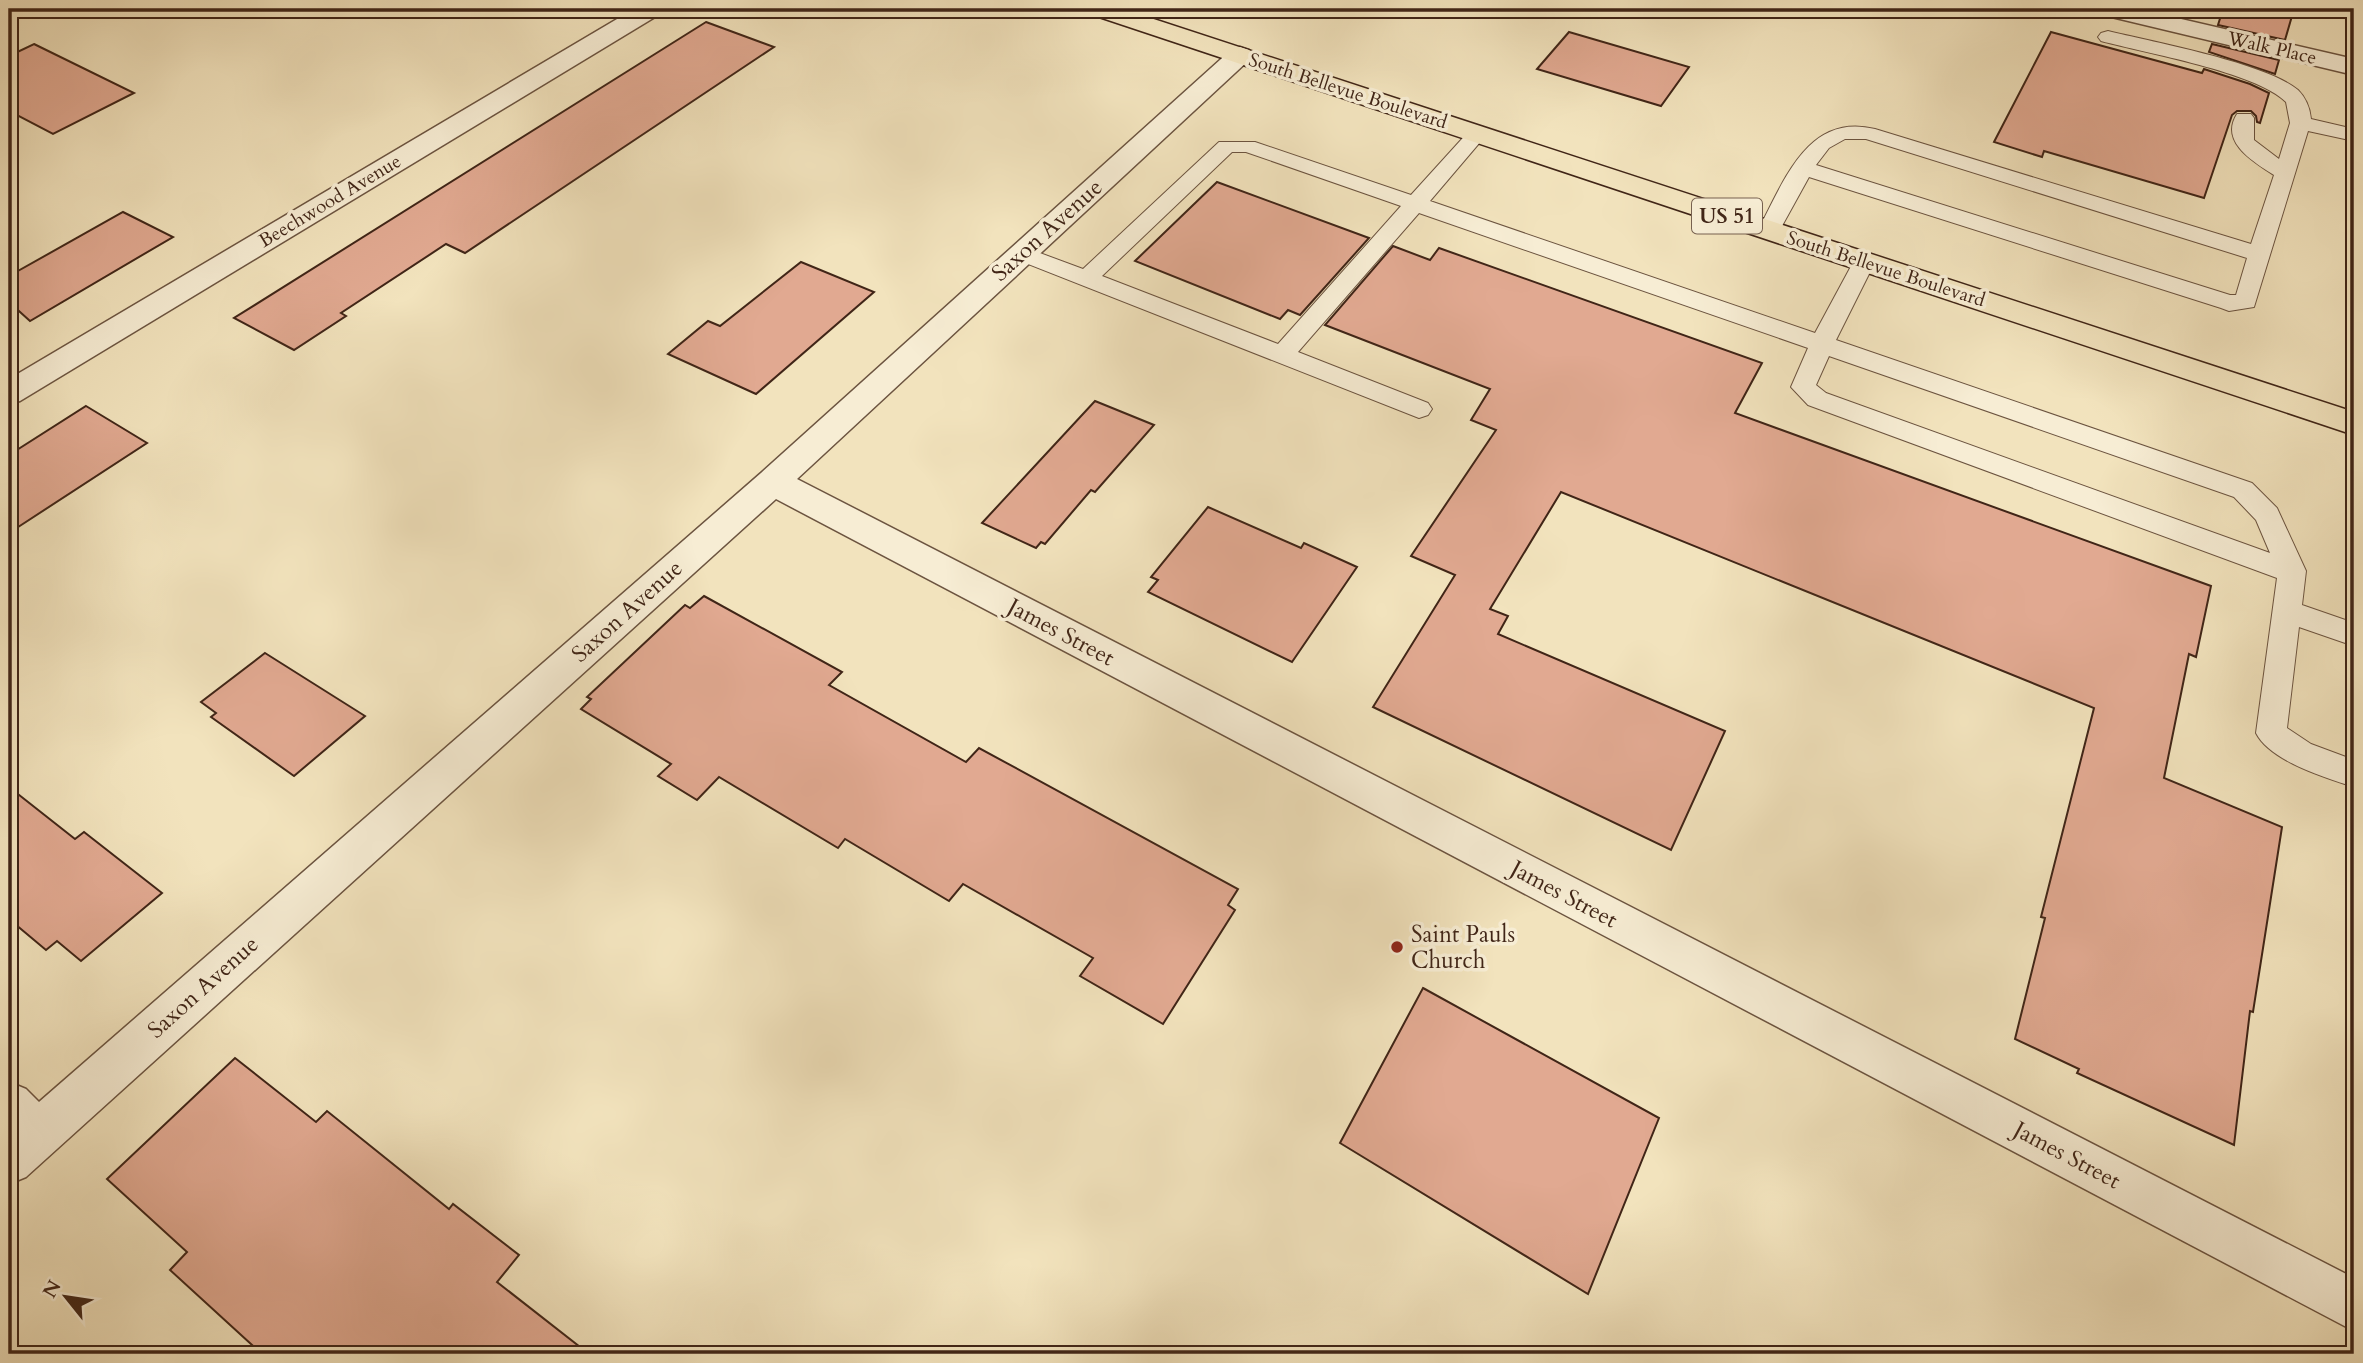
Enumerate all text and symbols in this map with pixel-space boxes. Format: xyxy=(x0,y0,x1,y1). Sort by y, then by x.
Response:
street label: Walk Place xyxy=(2224,25,2319,71)
street label: South Bellevue Boulevard xyxy=(1245,47,1451,135)
street label: Beechwood Avenue xyxy=(254,148,406,254)
street label: Saxon Avenue xyxy=(985,172,1109,288)
road number: US 51 xyxy=(1692,198,1762,234)
street label: South Bellevue Boulevard xyxy=(1783,225,1989,313)
street label: Saxon Avenue xyxy=(565,553,689,669)
street label: James Street xyxy=(999,589,1120,673)
street label: James Street xyxy=(1502,851,1623,935)
place label: Saint Pauls Church xyxy=(1411,919,1515,976)
street label: Saxon Avenue xyxy=(141,929,265,1045)
marker: Saint Pauls Church xyxy=(1389,939,1405,955)
street label: James Street xyxy=(2005,1112,2126,1196)
north arrow xyxy=(32,1262,102,1332)
text: N xyxy=(37,1275,68,1303)

